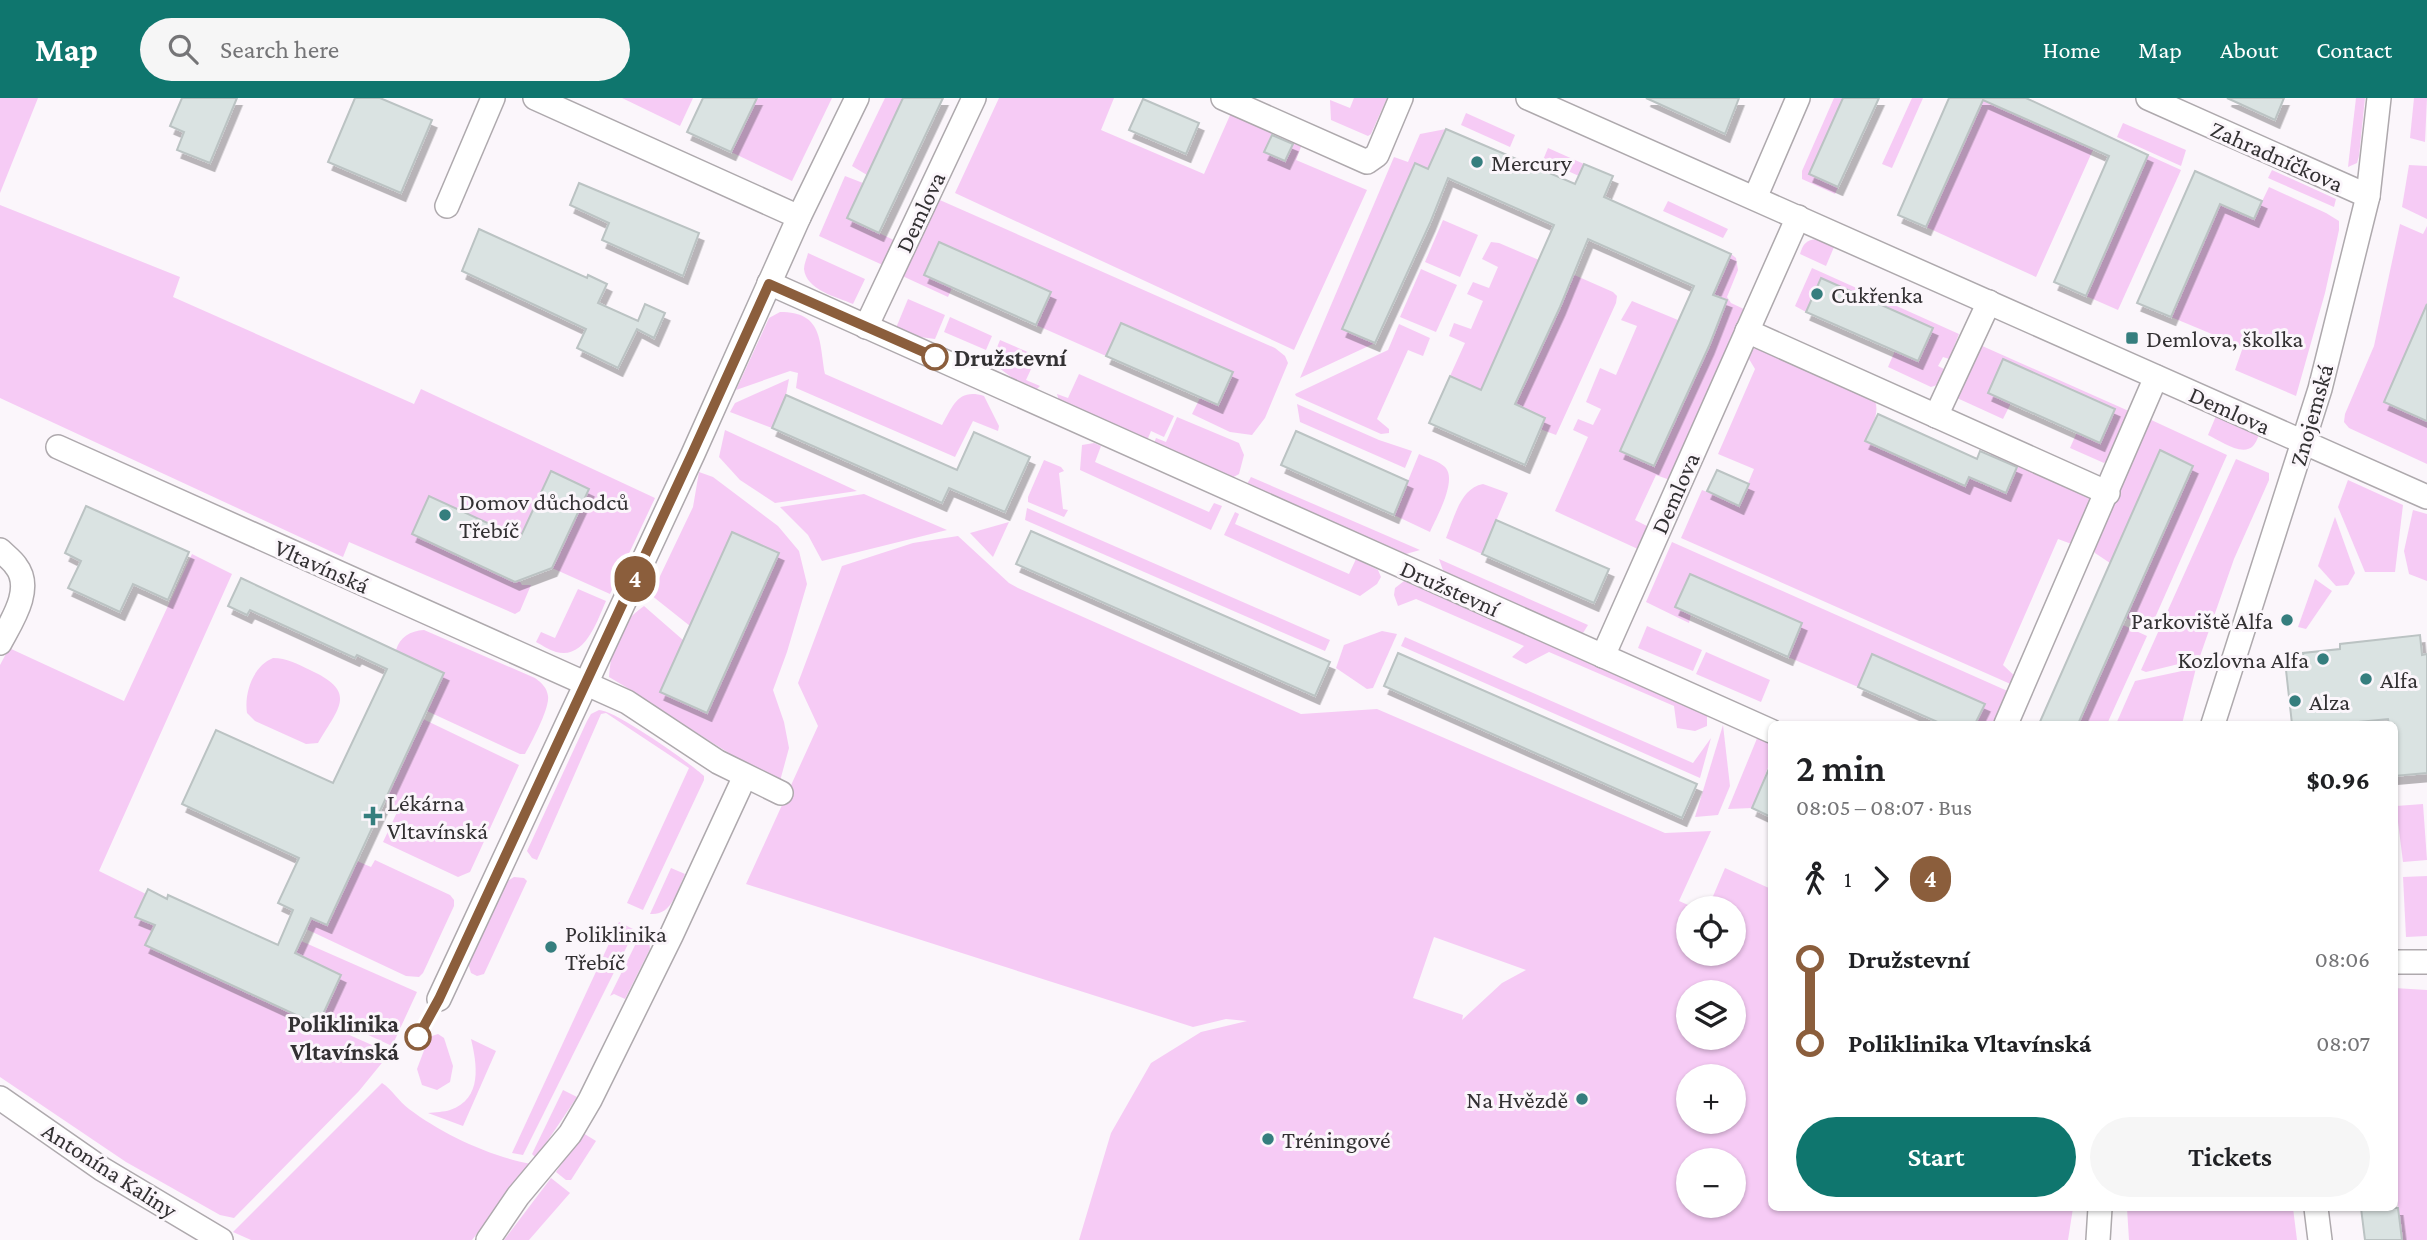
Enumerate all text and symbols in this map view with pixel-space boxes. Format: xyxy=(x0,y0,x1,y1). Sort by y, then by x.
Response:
search box xyxy=(140,18,630,81)
icon: search xyxy=(164,30,202,68)
text: Map xyxy=(35,31,98,68)
text: Search here xyxy=(220,35,339,64)
text: Home xyxy=(2043,36,2100,63)
text: Map xyxy=(2138,36,2182,63)
text: About xyxy=(2220,36,2278,63)
text: Contact xyxy=(2316,36,2392,63)
street label: Zahradníčkova xyxy=(2206,115,2348,197)
place label: Mercury xyxy=(1491,149,1573,176)
marker: Mercury xyxy=(1469,154,1485,170)
street label: Demlova xyxy=(890,167,950,257)
place label: Cukřenka xyxy=(1831,281,1923,308)
marker: Cukřenka xyxy=(1809,286,1825,302)
place label: Demlova, školka xyxy=(2146,325,2303,352)
marker: Demlova, školka xyxy=(2124,330,2140,346)
marker: Družstevní xyxy=(922,344,948,370)
place label: Družstevní xyxy=(954,344,1068,371)
street label: Znojemská xyxy=(2284,361,2338,469)
street label: Demlova xyxy=(2185,380,2275,440)
street label: Demlova xyxy=(1645,448,1705,538)
place label: Domov důchodců Třebíč xyxy=(459,488,629,543)
marker: Domov důchodců Třebíč xyxy=(437,507,453,523)
street label: Vltavínská xyxy=(270,533,374,599)
street label: Družstevní xyxy=(1396,554,1504,622)
line badge: 4 xyxy=(612,556,658,602)
text: 4 xyxy=(629,565,641,592)
place label: Parkoviště Alfa xyxy=(2131,607,2273,634)
marker: Parkoviště Alfa xyxy=(2279,612,2295,628)
place label: Kozlovna Alfa xyxy=(2177,646,2309,673)
marker: Kozlovna Alfa xyxy=(2315,651,2331,667)
place label: Alfa xyxy=(2380,666,2418,693)
marker: Alfa xyxy=(2358,671,2374,687)
place label: Alza xyxy=(2309,688,2350,715)
marker: Alza xyxy=(2287,693,2303,709)
text: 2 min xyxy=(1796,747,1886,789)
text: $0.96 xyxy=(2306,766,2370,795)
place label: Lékárna Vltavínská xyxy=(387,789,488,844)
text: 08:05 – 08:07 · Bus xyxy=(1796,794,1972,820)
marker: Lékárna Vltavínská xyxy=(365,808,381,824)
icon: walk xyxy=(1796,860,1834,898)
icon: forward xyxy=(1862,860,1900,898)
text: 4 xyxy=(1924,865,1937,892)
text: 1 xyxy=(1844,866,1852,892)
map controls xyxy=(1676,896,1746,1218)
button: locate xyxy=(1676,896,1746,966)
place label: Poliklinika Třebíč xyxy=(565,920,667,975)
marker: Poliklinika Třebíč xyxy=(543,939,559,955)
text: Družstevní xyxy=(1848,945,1970,974)
text: 08:06 xyxy=(2315,946,2370,972)
button: layers xyxy=(1676,980,1746,1050)
place label: Poliklinika Vltavínská xyxy=(287,1010,399,1065)
marker: Poliklinika Vltavínská xyxy=(405,1024,431,1050)
text: Poliklinika Vltavínská xyxy=(1848,1029,2091,1058)
text: 08:07 xyxy=(2316,1030,2370,1056)
button: + xyxy=(1676,1064,1746,1134)
place label: Na Hvězdě xyxy=(1466,1086,1568,1113)
marker: Na Hvězdě xyxy=(1574,1091,1590,1107)
street label: Antonína Kaliny xyxy=(38,1116,183,1224)
button: Start xyxy=(1796,1117,2076,1197)
button: Tickets xyxy=(2090,1117,2370,1197)
place label: Tréningové xyxy=(1282,1126,1390,1153)
marker: Tréningové xyxy=(1260,1131,1276,1147)
button: − xyxy=(1676,1148,1746,1218)

